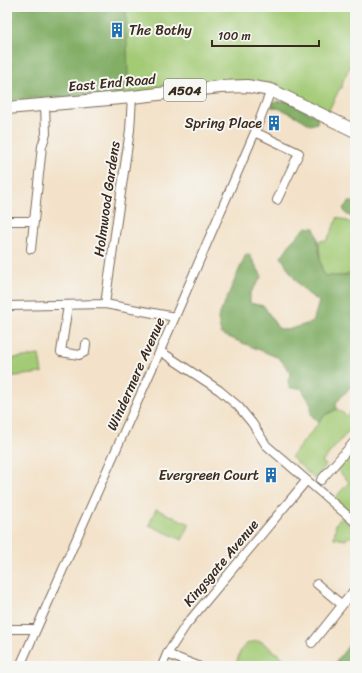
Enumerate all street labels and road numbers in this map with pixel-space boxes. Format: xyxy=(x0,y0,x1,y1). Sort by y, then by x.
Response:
street label: East End Road xyxy=(67,67,158,99)
road number: A504 xyxy=(164,79,206,101)
street label: Holmwood Gardens xyxy=(87,139,128,258)
street label: Windermere Avenue xyxy=(100,313,172,435)
street label: Kingsgate Avenue xyxy=(177,513,265,612)

